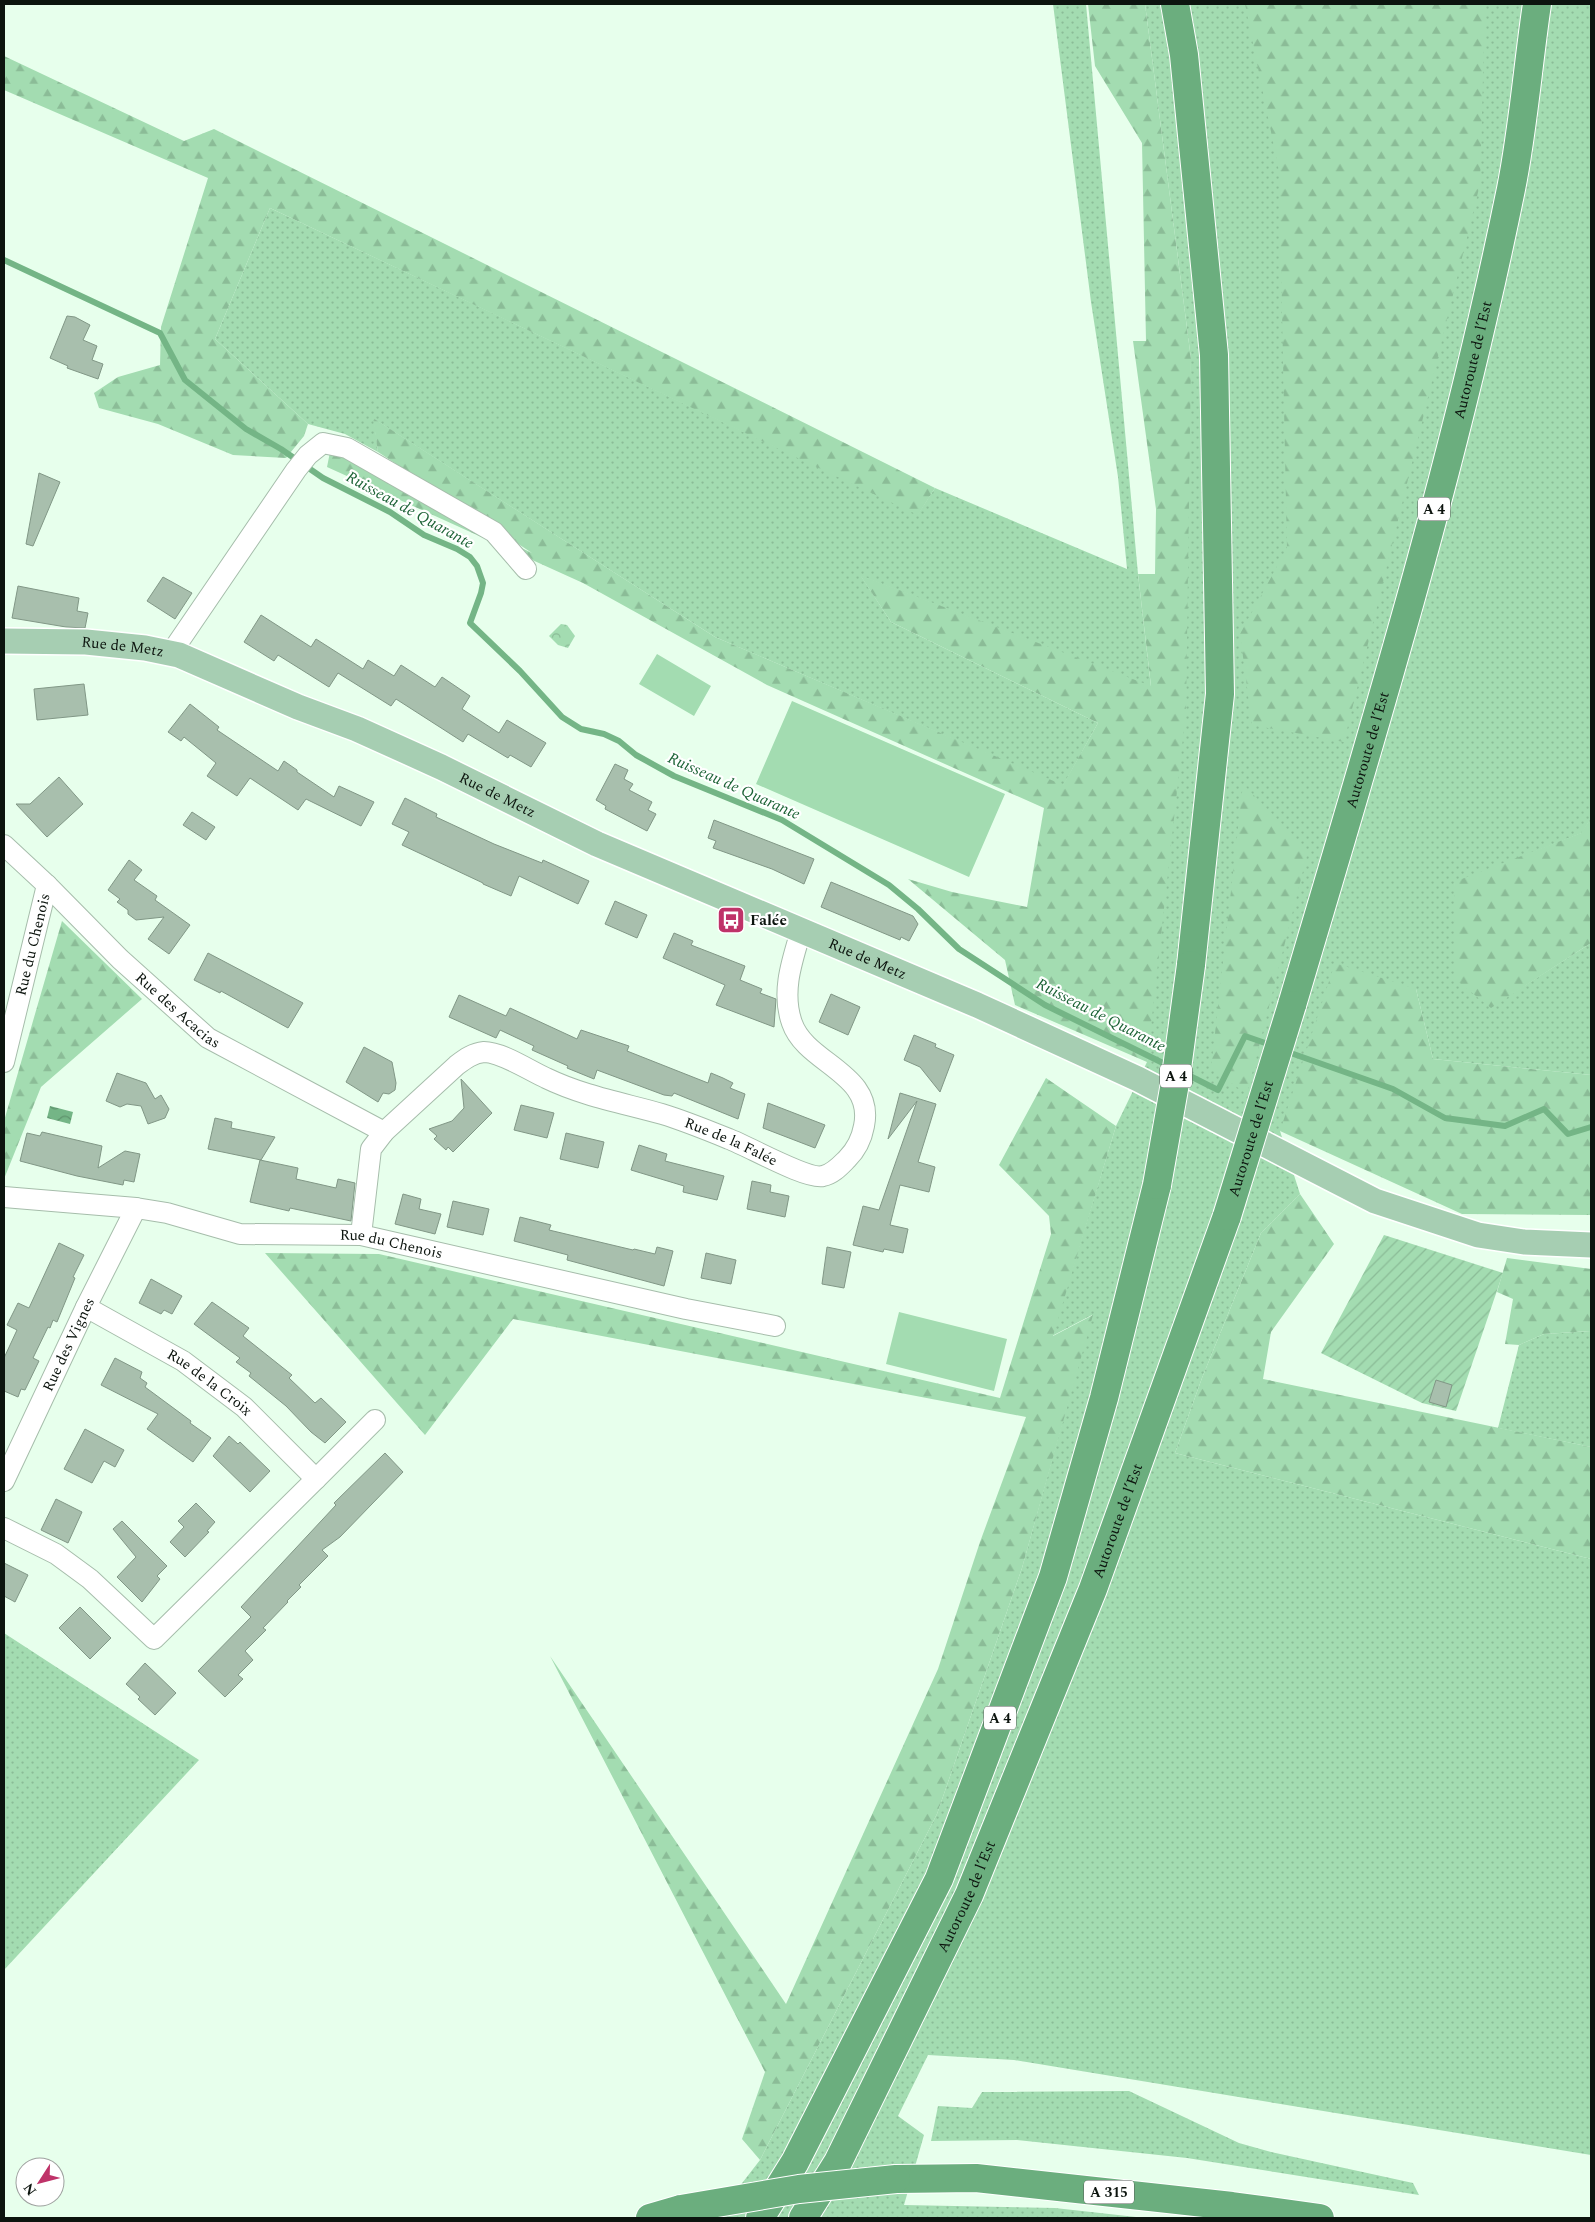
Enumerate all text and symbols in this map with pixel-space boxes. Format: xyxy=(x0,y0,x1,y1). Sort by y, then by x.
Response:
street label: Autoroute de l’Est xyxy=(1447,299,1498,421)
water label: Ruisseau de Quarante xyxy=(342,465,478,555)
road number: A 4 xyxy=(1418,498,1450,520)
street label: Rue de Metz xyxy=(80,630,166,663)
street label: Autoroute de l’Est xyxy=(1339,689,1395,811)
water label: Ruisseau de Quarante xyxy=(664,746,804,826)
street label: Rue de Metz xyxy=(455,766,540,824)
street label: Rue du Chenois xyxy=(9,891,56,998)
bus stop icon: Falée xyxy=(716,905,746,935)
place label: Falée xyxy=(750,909,787,932)
street label: Rue de Metz xyxy=(825,932,910,985)
street label: Rue des Acacias xyxy=(130,967,224,1054)
water label: Ruisseau de Quarante xyxy=(1032,972,1170,1058)
road number: A 4 xyxy=(1160,1064,1192,1088)
street label: Autoroute de l’Est xyxy=(1222,1078,1280,1200)
street label: Rue de la Falée xyxy=(681,1111,781,1172)
street label: Rue du Chenois xyxy=(340,1223,445,1265)
street label: Rue des Vignes xyxy=(36,1293,101,1395)
street label: Rue de la Croix xyxy=(163,1343,258,1421)
street label: Autoroute de l’Est xyxy=(1086,1460,1149,1582)
road number: A 4 xyxy=(984,1706,1016,1730)
street label: Autoroute de l’Est xyxy=(931,1837,1001,1956)
north arrow xyxy=(15,2157,65,2207)
text: N xyxy=(18,2179,42,2200)
road number: A 315 xyxy=(1084,2180,1134,2204)

